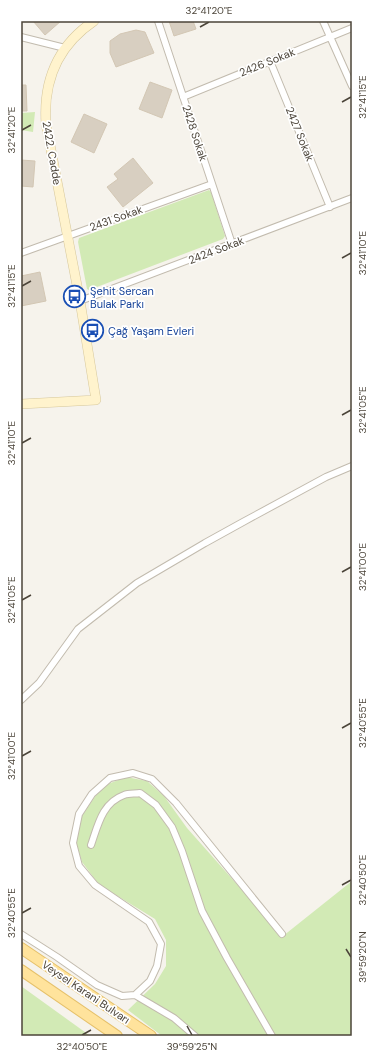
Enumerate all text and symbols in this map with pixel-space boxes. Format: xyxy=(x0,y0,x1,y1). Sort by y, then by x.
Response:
text: 32°41'20"E xyxy=(186,4,233,17)
street label: 2426 Sokak xyxy=(237,44,297,80)
text: 32°41'15"E xyxy=(356,75,369,119)
street label: 2428 Sokak xyxy=(179,103,211,163)
street label: 2427 Sokak xyxy=(283,105,317,164)
text: 32°41'20"E xyxy=(5,106,18,153)
street label: 2422. Cadde xyxy=(40,120,64,186)
street label: 2431 Sokak xyxy=(88,202,145,234)
text: 32°41'10"E xyxy=(356,230,369,275)
street label: 2424 Sokak xyxy=(186,233,246,267)
text: 32°41'15"E xyxy=(5,264,18,308)
bus stop icon: Şehit Sercan Bulak Parkı xyxy=(62,284,88,310)
place label: Şehit Sercan Bulak Parkı xyxy=(90,284,154,311)
bus stop icon: Çağ Yaşam Evleri xyxy=(79,318,105,344)
place label: Çağ Yaşam Evleri xyxy=(108,324,194,338)
text: 32°41'05"E xyxy=(356,386,369,434)
text: 32°41'10"E xyxy=(5,420,18,465)
text: 32°41'00"E xyxy=(356,543,369,591)
text: 32°41'05"E xyxy=(5,576,18,624)
text: 32°40'55"E xyxy=(356,698,369,748)
text: 32°41'00"E xyxy=(5,732,18,780)
text: 32°40'50"E xyxy=(356,854,369,905)
text: 32°40'55"E xyxy=(5,888,18,938)
text: 39°59'20"N xyxy=(356,931,369,983)
street label: Veysel Karani Bulvarı xyxy=(39,957,133,1027)
text: 32°40'50"E xyxy=(57,1040,108,1053)
text: 39°59'25"N xyxy=(167,1040,217,1053)

